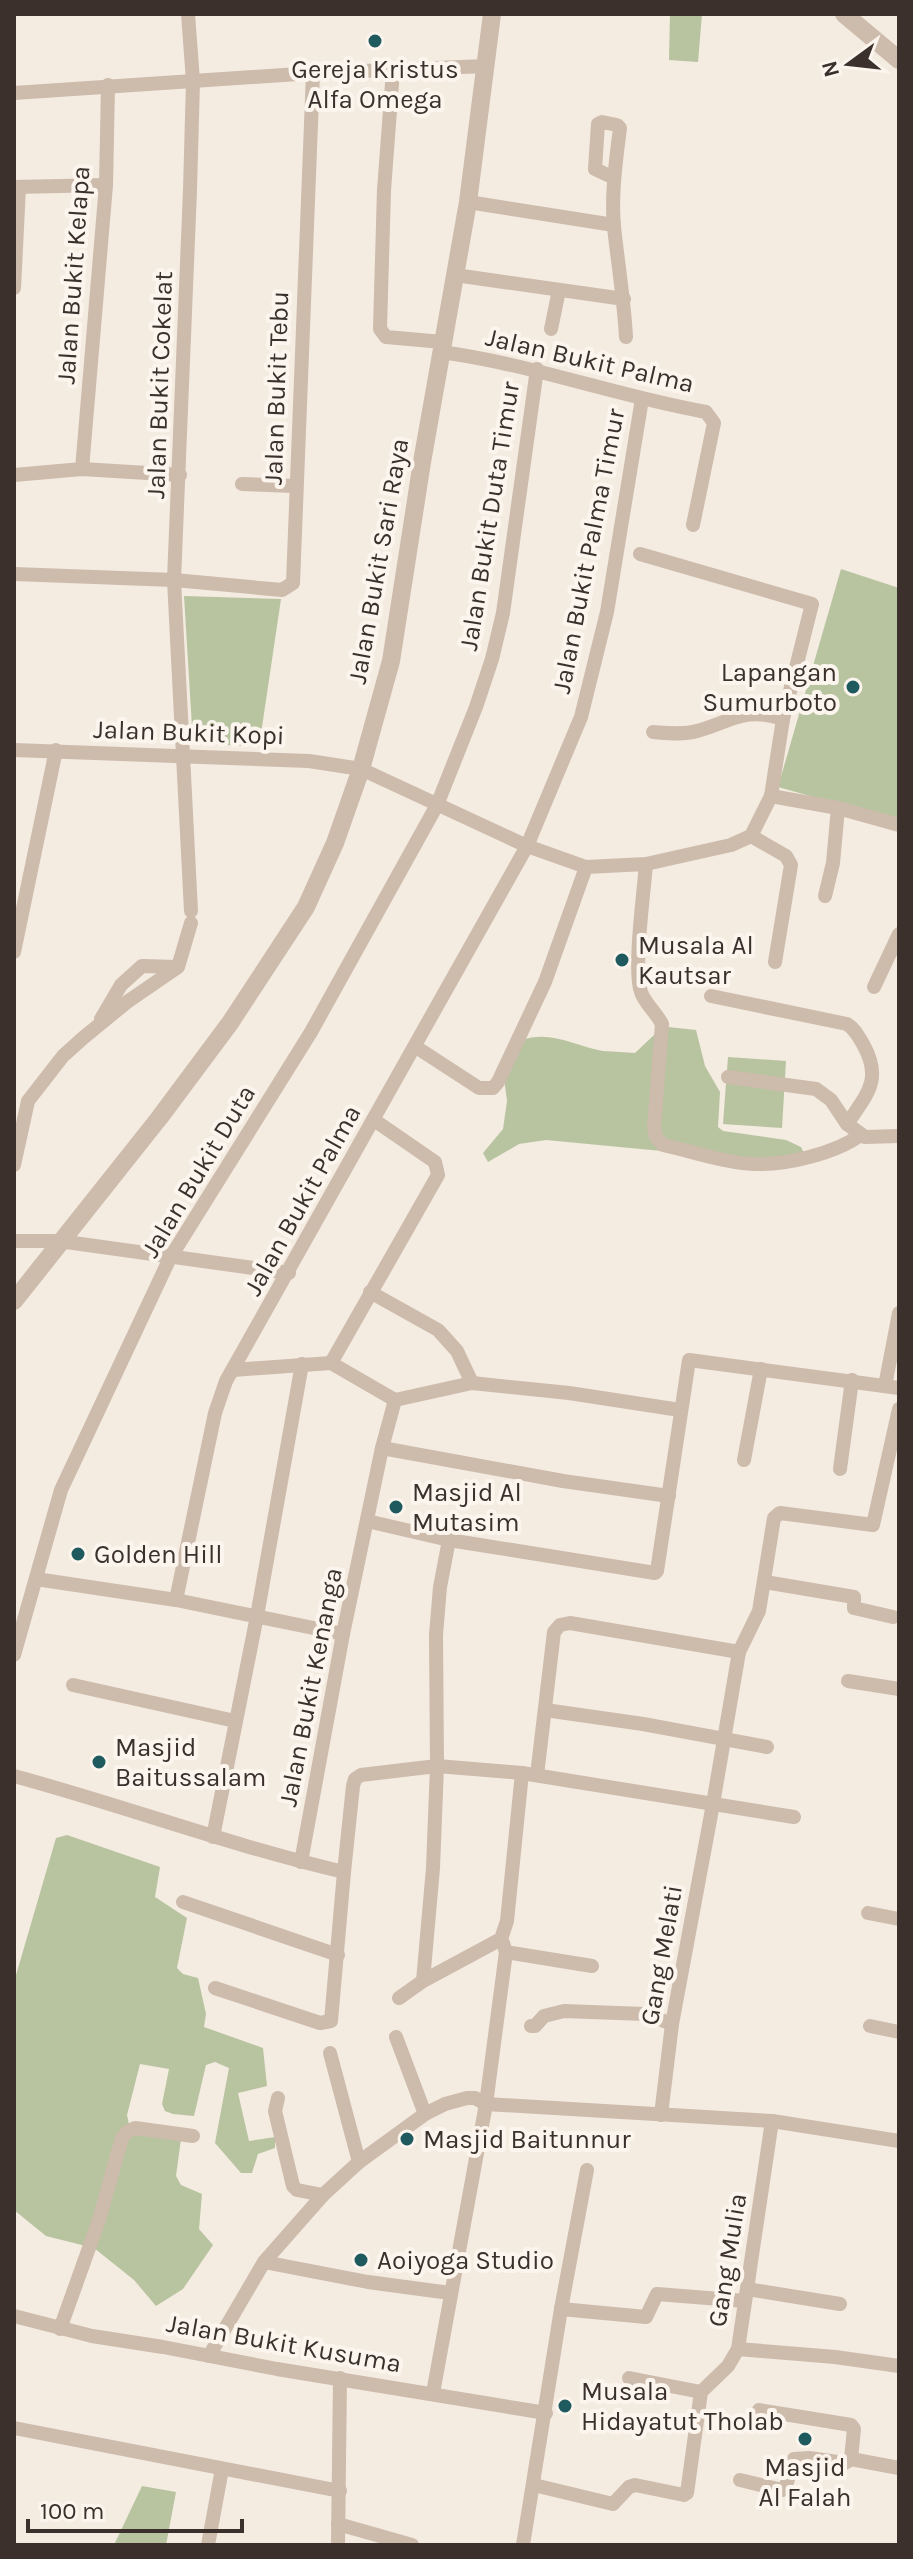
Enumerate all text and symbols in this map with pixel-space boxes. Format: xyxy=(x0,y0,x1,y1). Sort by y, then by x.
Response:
north arrow xyxy=(809,24,889,104)
marker: Gereja Kristus Alfa Omega xyxy=(366,32,384,50)
place label: Gereja Kristus Alfa Omega xyxy=(291,54,459,115)
text: N xyxy=(816,58,845,80)
street label: Jalan Bukit Kelapa xyxy=(50,165,97,385)
street label: Jalan Bukit Cokelat xyxy=(140,270,179,500)
street label: Jalan Bukit Tebu xyxy=(258,290,295,486)
street label: Jalan Bukit Palma xyxy=(483,321,697,400)
street label: Jalan Bukit Duta Timur xyxy=(453,379,526,653)
street label: Jalan Bukit Palma Timur xyxy=(546,405,631,696)
street label: Jalan Bukit Sari Raya xyxy=(342,436,415,686)
place label: Lapangan Sumurboto xyxy=(702,657,837,718)
marker: Lapangan Sumurboto xyxy=(844,678,862,696)
street label: Jalan Bukit Kopi xyxy=(93,714,285,751)
place label: Musala Al Kautsar xyxy=(638,930,754,991)
marker: Musala Al Kautsar xyxy=(613,951,631,969)
street label: Jalan Bukit Duta xyxy=(135,1079,262,1263)
street label: Jalan Bukit Palma xyxy=(237,1100,368,1301)
place label: Masjid Al Mutasim xyxy=(412,1477,522,1538)
marker: Masjid Al Mutasim xyxy=(387,1498,405,1516)
place label: Golden Hill xyxy=(94,1539,223,1570)
marker: Golden Hill xyxy=(69,1545,87,1563)
street label: Jalan Bukit Kenanga xyxy=(272,1565,349,1809)
place label: Masjid Baitussalam xyxy=(115,1732,266,1793)
marker: Masjid Baitussalam xyxy=(90,1753,108,1771)
street label: Gang Melati xyxy=(634,1882,689,2028)
place label: Masjid Baitunnur xyxy=(423,2124,631,2155)
marker: Masjid Baitunnur xyxy=(398,2130,416,2148)
street label: Gang Mulia xyxy=(702,2191,753,2329)
place label: Aoiyoga Studio xyxy=(377,2245,554,2276)
marker: Aoiyoga Studio xyxy=(352,2251,370,2269)
street label: Jalan Bukit Kusuma xyxy=(164,2308,404,2379)
place label: Musala Hidayatut Tholab xyxy=(581,2376,784,2437)
marker: Musala Hidayatut Tholab xyxy=(556,2397,574,2415)
marker: Masjid Al Falah xyxy=(796,2430,814,2448)
place label: Masjid Al Falah xyxy=(759,2452,852,2513)
scale bar xyxy=(28,2483,242,2533)
text: 100 m xyxy=(40,2497,105,2525)

